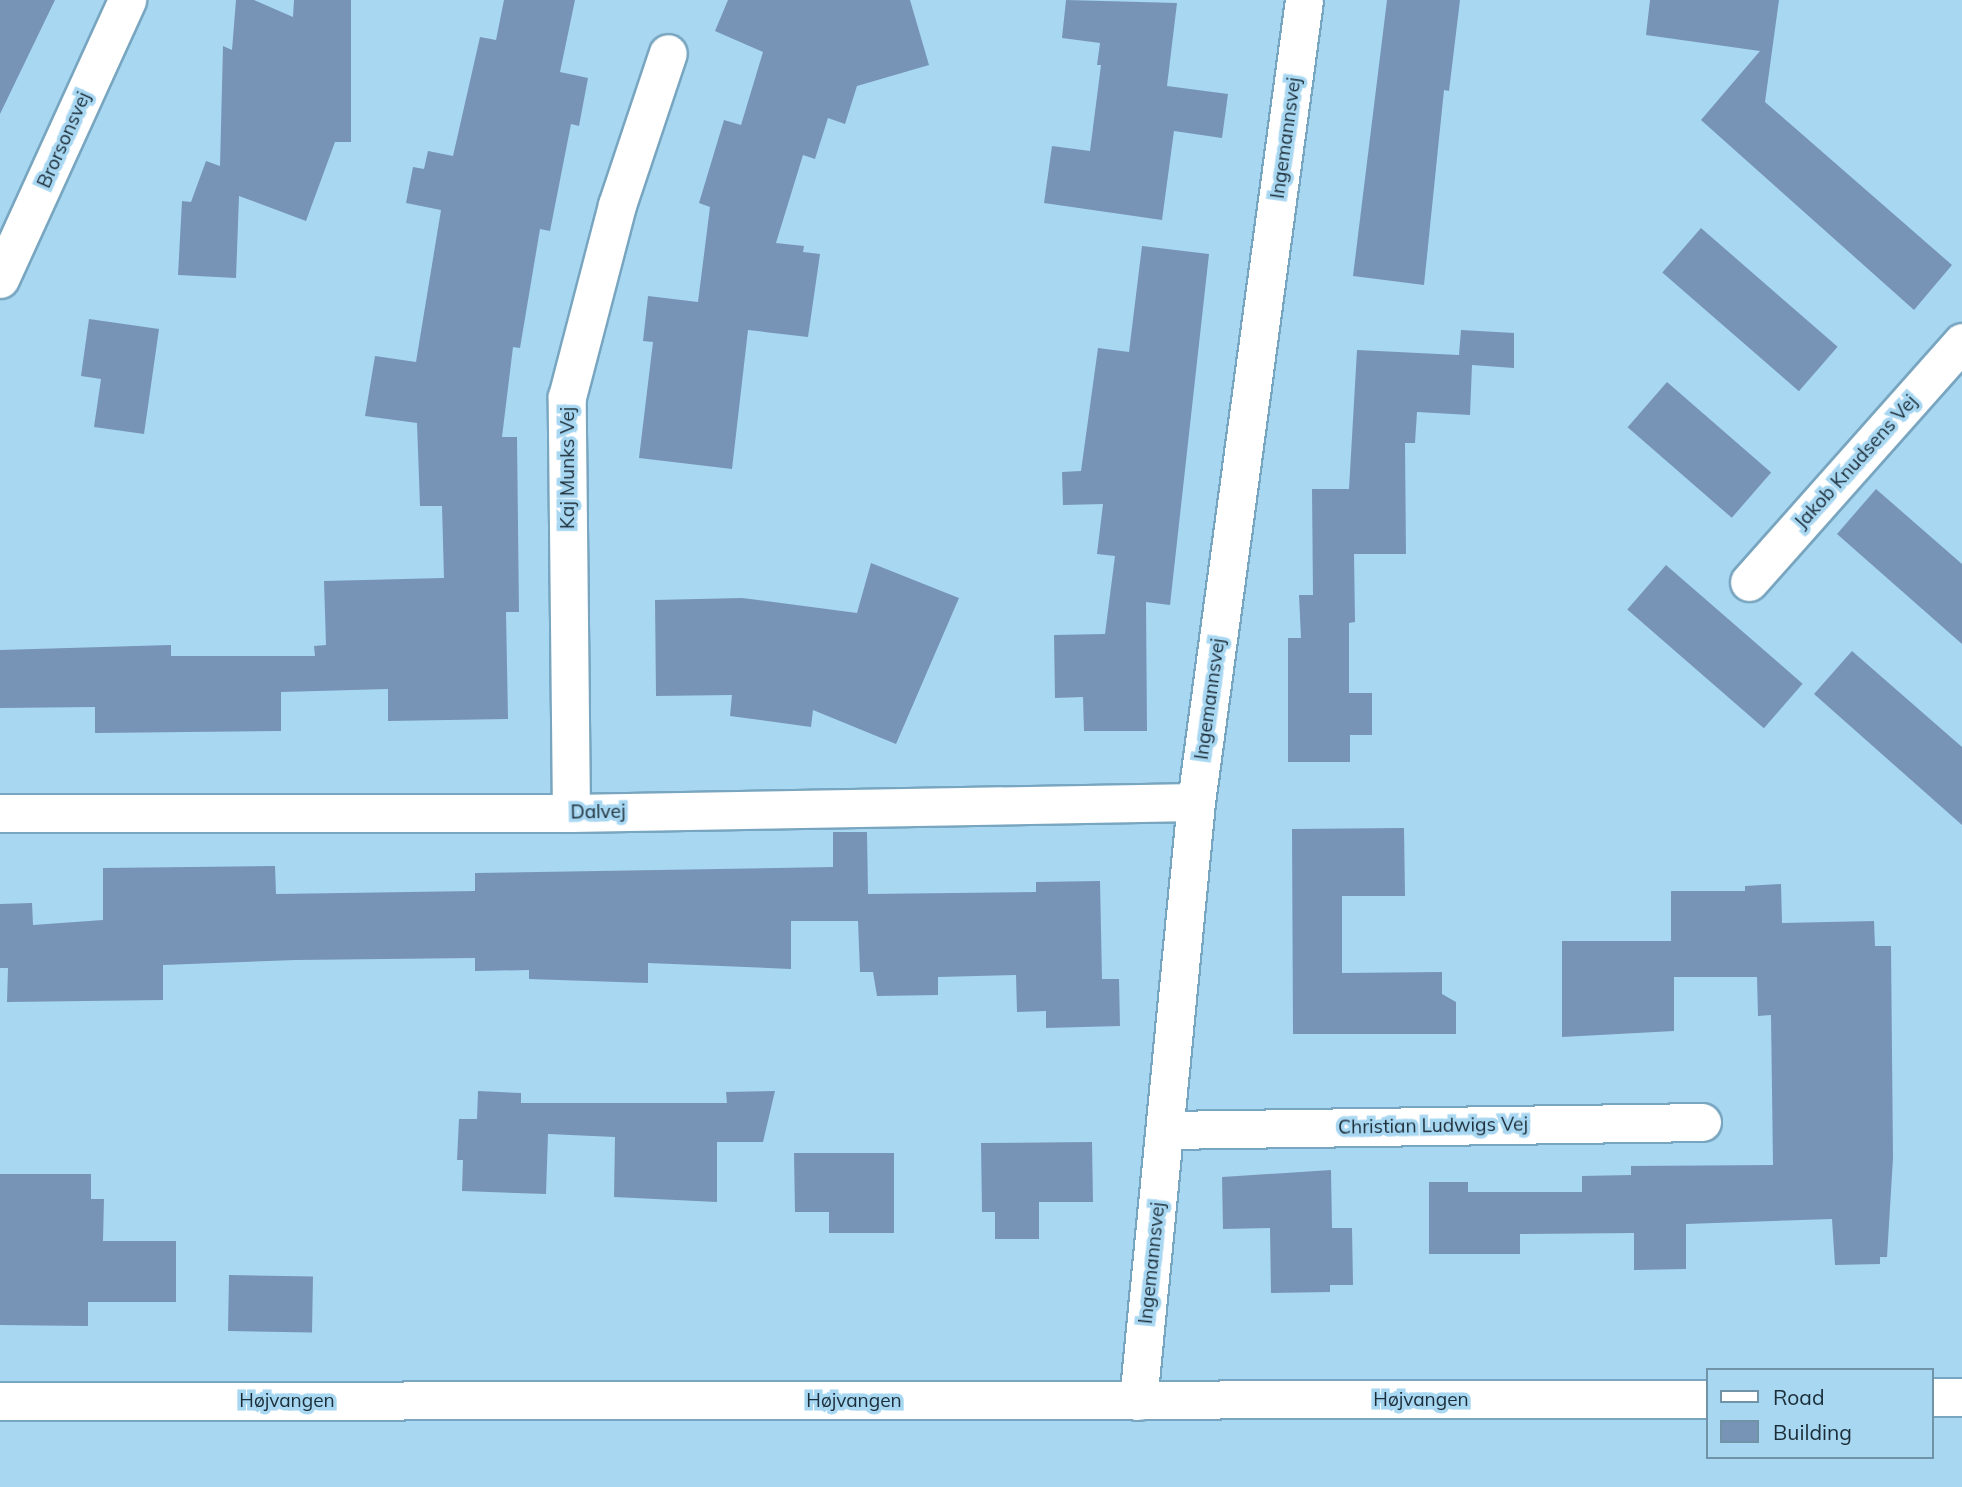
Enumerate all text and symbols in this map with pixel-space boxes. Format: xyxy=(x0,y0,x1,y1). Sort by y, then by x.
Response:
street label: Ingemannsvej xyxy=(1266,76,1306,200)
street label: Brorsonsvej xyxy=(33,88,95,192)
street label: Jakob Knudsens Vej xyxy=(1790,390,1922,534)
street label: Kaj Munks Vej xyxy=(557,407,579,529)
street label: Ingemannsvej xyxy=(1190,637,1230,761)
street label: Dalvej xyxy=(570,800,626,824)
street label: Christian Ludwigs Vej xyxy=(1338,1113,1528,1139)
street label: Ingemannsvej xyxy=(1134,1201,1170,1325)
legend xyxy=(1706,1368,1934,1459)
text: Road xyxy=(1773,1384,1824,1410)
street label: Højvangen xyxy=(1373,1389,1469,1411)
street label: Højvangen xyxy=(239,1390,335,1412)
street label: Højvangen xyxy=(806,1390,902,1412)
text: Building xyxy=(1773,1419,1852,1445)

